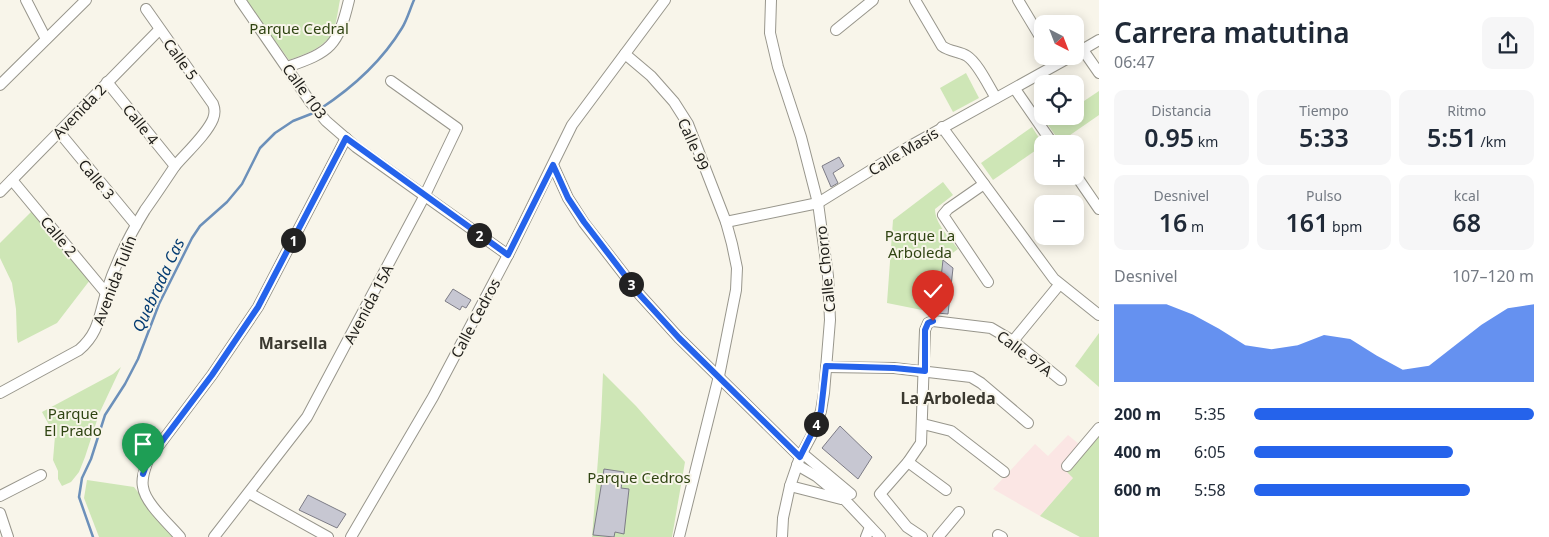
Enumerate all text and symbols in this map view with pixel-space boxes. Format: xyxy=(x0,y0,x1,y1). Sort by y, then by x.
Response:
text: Carrera matutina xyxy=(1114,13,1350,51)
north arrow xyxy=(1034,15,1084,65)
map controls xyxy=(1034,15,1084,245)
button: share xyxy=(1482,17,1534,69)
park label: Parque Cedral xyxy=(249,18,349,38)
street label: Calle 5 xyxy=(159,34,203,84)
text: 06:47 xyxy=(1114,51,1155,73)
street label: Calle 103 xyxy=(278,59,332,123)
button: locate xyxy=(1034,75,1084,125)
street label: Avenida 2 xyxy=(48,79,110,143)
street label: Calle 4 xyxy=(119,100,164,149)
text: Distancia xyxy=(1151,101,1211,120)
text: Tiempo xyxy=(1299,101,1349,120)
text: Ritmo xyxy=(1447,101,1486,120)
street label: Calle 99 xyxy=(674,115,714,173)
text: 0.95 xyxy=(1144,120,1194,154)
text: 5:33 xyxy=(1299,120,1349,154)
text: 5:51 xyxy=(1427,120,1477,154)
street label: Calle Masís xyxy=(864,122,942,180)
text: km xyxy=(1194,132,1218,151)
text: /km xyxy=(1477,132,1506,151)
button: + xyxy=(1034,135,1084,185)
street label: Calle 3 xyxy=(74,155,120,203)
text: Desnivel xyxy=(1153,186,1209,205)
text: Pulso xyxy=(1306,186,1342,205)
text: kcal xyxy=(1454,186,1480,205)
button: − xyxy=(1034,195,1084,245)
text: 16 xyxy=(1159,205,1187,239)
text: 161 xyxy=(1286,205,1328,239)
text: 68 xyxy=(1452,205,1481,239)
street label: Calle 2 xyxy=(36,212,82,260)
text: m xyxy=(1187,217,1204,236)
text: bpm xyxy=(1328,217,1362,236)
pin: 2 xyxy=(466,222,492,248)
street label: Calle Chorro xyxy=(811,225,839,313)
park label: Parque La Arboleda xyxy=(885,225,955,262)
text: 2 xyxy=(475,226,484,245)
pin: 1 xyxy=(280,228,306,252)
text: 1 xyxy=(289,231,298,250)
street label: Avenida Tulín xyxy=(88,232,140,328)
water label: Quebrada Cas xyxy=(127,234,189,335)
street label: Avenida 15A xyxy=(339,260,397,347)
text: Desnivel xyxy=(1114,265,1178,287)
text: 107–120 m xyxy=(1452,265,1534,287)
pin xyxy=(912,270,954,321)
pin: 3 xyxy=(618,272,644,296)
street label: Calle Cedros xyxy=(446,275,504,361)
text: 3 xyxy=(627,275,636,294)
icon: check xyxy=(919,277,947,305)
street label: Calle 97A xyxy=(993,326,1057,381)
district label: Marsella xyxy=(259,332,327,354)
district label: La Arboleda xyxy=(900,387,996,409)
park label: Parque El Prado xyxy=(44,403,102,440)
text: 200 m xyxy=(1114,403,1161,425)
text: 5:35 xyxy=(1194,403,1226,425)
pin: 4 xyxy=(804,412,828,436)
text: 4 xyxy=(812,415,821,434)
pin xyxy=(122,423,164,474)
icon: arrive xyxy=(129,430,157,458)
text: 400 m xyxy=(1114,441,1161,463)
text: 6:05 xyxy=(1194,441,1226,463)
park label: Parque Cedros xyxy=(587,467,691,487)
text: 600 m xyxy=(1114,479,1161,501)
text: 5:58 xyxy=(1194,479,1226,501)

